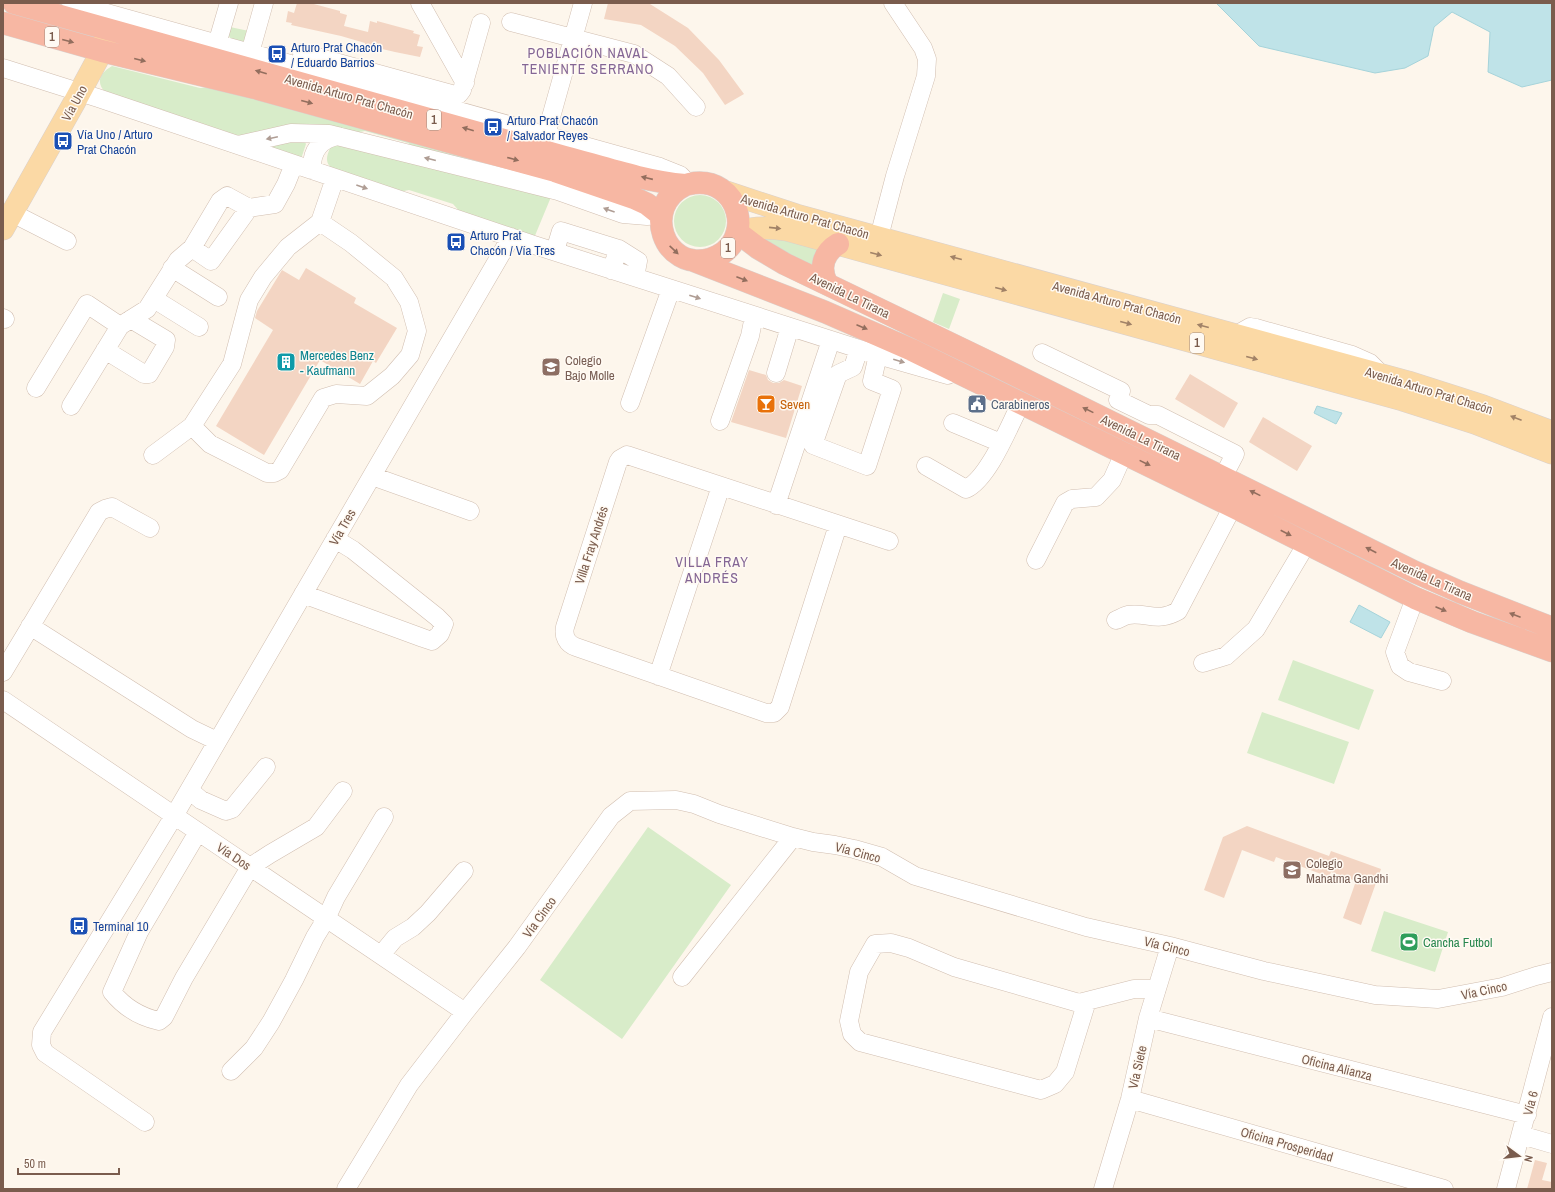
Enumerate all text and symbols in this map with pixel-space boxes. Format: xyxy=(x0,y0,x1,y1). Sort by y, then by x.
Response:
road number: 1 xyxy=(45,27,59,47)
one-way arrow xyxy=(62,38,74,44)
place label: Arturo Prat Chacón / Eduardo Barrios xyxy=(290,39,382,71)
bus stop icon: Arturo Prat Chacón / Eduardo Barrios xyxy=(266,43,288,65)
district label: POBLACIÓN NAVAL TENIENTE SERRANO xyxy=(522,44,654,78)
one-way arrow xyxy=(134,57,146,63)
one-way arrow xyxy=(255,69,267,75)
street label: Avenida Arturo Prat Chacón xyxy=(282,70,415,123)
street label: Vía Uno xyxy=(58,82,91,124)
one-way arrow xyxy=(301,100,313,106)
road number: 1 xyxy=(427,110,441,130)
place label: Arturo Prat Chacón / Salvador Reyes xyxy=(506,112,598,144)
bus stop icon: Arturo Prat Chacón / Salvador Reyes xyxy=(482,116,504,138)
place label: Vía Uno / Arturo Prat Chacón xyxy=(77,126,153,158)
one-way arrow xyxy=(461,126,474,132)
bus stop icon: Vía Uno / Arturo Prat Chacón xyxy=(52,130,74,152)
one-way arrow xyxy=(266,135,278,141)
one-way arrow xyxy=(424,155,436,161)
one-way arrow xyxy=(508,156,520,162)
one-way arrow xyxy=(641,175,653,181)
one-way arrow xyxy=(356,184,368,190)
street label: Avenida Arturo Prat Chacón xyxy=(738,190,871,243)
one-way arrow xyxy=(602,206,614,212)
one-way arrow xyxy=(769,225,781,232)
place label: Arturo Prat Chacón / Vía Tres xyxy=(469,227,555,259)
bus stop icon: Arturo Prat Chacón / Vía Tres xyxy=(445,231,467,253)
road number: 1 xyxy=(721,238,735,258)
one-way arrow xyxy=(668,245,679,254)
one-way arrow xyxy=(870,252,882,258)
one-way arrow xyxy=(950,255,962,261)
street label: Avenida La Tirana xyxy=(806,268,893,322)
one-way arrow xyxy=(736,277,748,283)
street label: Avenida Arturo Prat Chacón xyxy=(1050,277,1183,328)
one-way arrow xyxy=(995,286,1007,292)
one-way arrow xyxy=(689,294,701,300)
one-way arrow xyxy=(1120,321,1133,327)
one-way arrow xyxy=(1197,323,1209,329)
one-way arrow xyxy=(857,325,869,331)
road number: 1 xyxy=(1190,333,1204,353)
place label: Mercedes Benz - Kaufmann xyxy=(300,347,374,379)
building icon: Mercedes Benz - Kaufmann xyxy=(275,351,297,373)
place label: Colegio Bajo Molle xyxy=(565,352,615,384)
one-way arrow xyxy=(1246,355,1258,361)
school or university icon: Colegio Bajo Molle xyxy=(540,356,562,378)
one-way arrow xyxy=(893,358,905,364)
street label: Avenida Arturo Prat Chacón xyxy=(1362,363,1495,418)
bar icon: Seven xyxy=(755,393,777,415)
public building icon: Carabineros xyxy=(966,393,988,415)
place label: Seven xyxy=(780,396,810,413)
place label: Carabineros xyxy=(991,396,1050,413)
one-way arrow xyxy=(1082,407,1094,414)
street label: Avenida La Tirana xyxy=(1097,410,1184,464)
one-way arrow xyxy=(1509,414,1521,420)
one-way arrow xyxy=(1139,460,1150,466)
one-way arrow xyxy=(1249,490,1261,496)
street label: Villa Fray Andrés xyxy=(571,504,612,586)
street label: Vía Tres xyxy=(325,506,360,549)
one-way arrow xyxy=(1281,530,1292,536)
one-way arrow xyxy=(1366,547,1377,554)
district label: VILLA FRAY ANDRÉS xyxy=(675,553,749,587)
street label: Avenida La Tirana xyxy=(1388,554,1475,605)
one-way arrow xyxy=(1435,606,1447,612)
one-way arrow xyxy=(1509,611,1521,617)
street label: Vía Cinco xyxy=(833,838,883,867)
street label: Vía Dos xyxy=(213,839,254,874)
place label: Colegio Mahatma Gandhi xyxy=(1306,855,1388,887)
school or university icon: Colegio Mahatma Gandhi xyxy=(1281,859,1303,881)
street label: Vía Cinco xyxy=(519,893,560,941)
bus stop icon: Terminal 10 xyxy=(68,915,90,937)
place label: Terminal 10 xyxy=(93,918,149,935)
sports icon: Cancha Futbol xyxy=(1398,931,1420,953)
street label: Vía Cinco xyxy=(1142,933,1192,960)
place label: Cancha Futbol xyxy=(1423,934,1492,951)
street label: Vía Cinco xyxy=(1460,977,1509,1004)
street label: Vía Siete xyxy=(1124,1044,1151,1090)
street label: Oficina Alianza xyxy=(1300,1050,1374,1084)
street label: Vía 6 xyxy=(1519,1089,1542,1117)
street label: Oficina Prosperidad xyxy=(1239,1123,1335,1166)
north arrow xyxy=(1499,1136,1539,1176)
scale bar xyxy=(18,1150,119,1176)
text: N xyxy=(1521,1154,1536,1164)
text: 50 m xyxy=(24,1156,46,1172)

